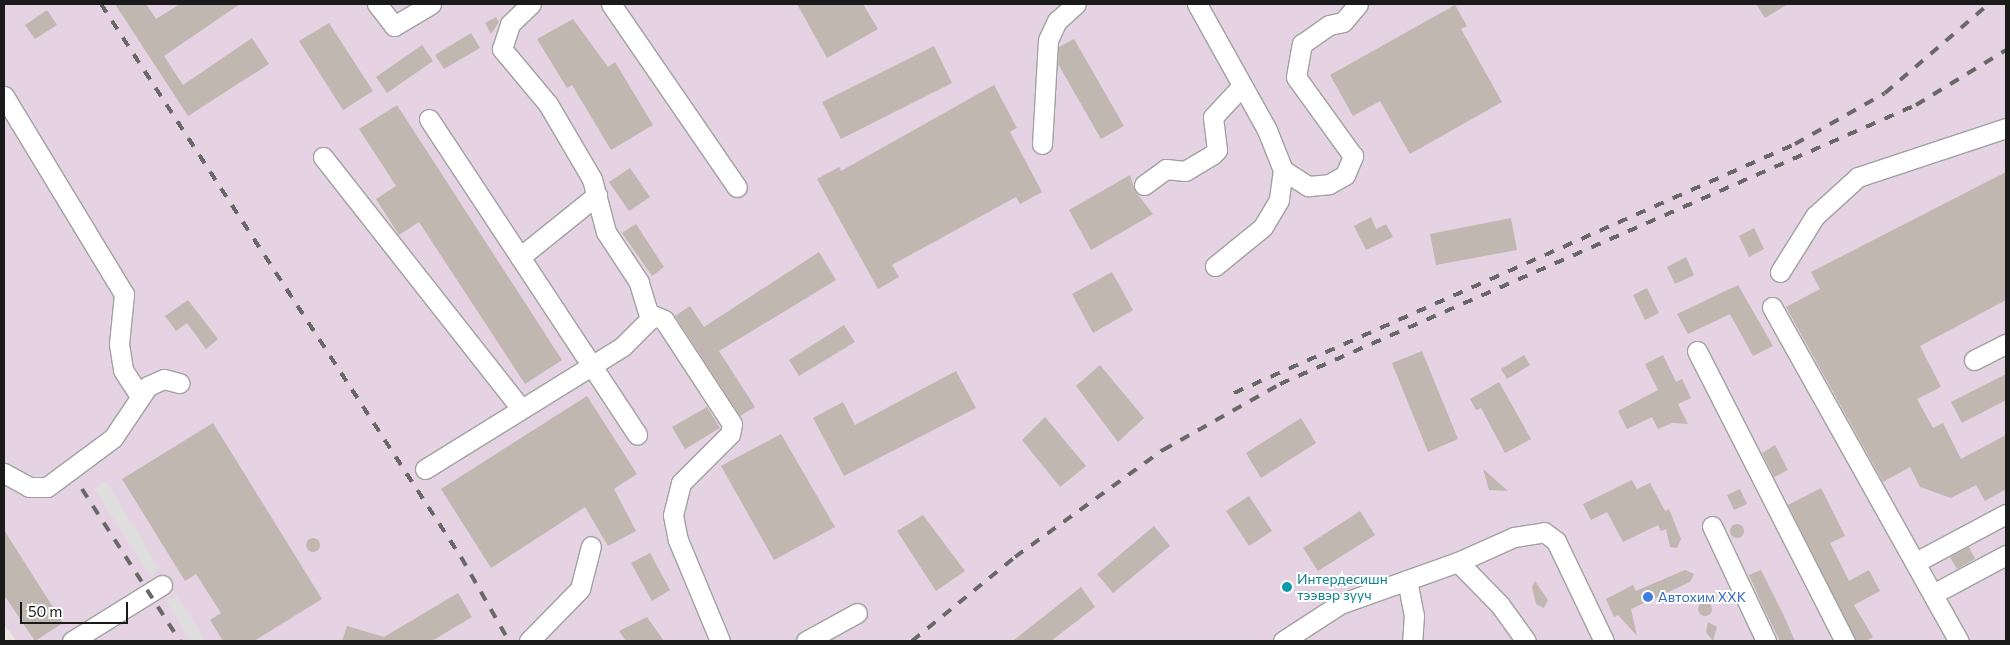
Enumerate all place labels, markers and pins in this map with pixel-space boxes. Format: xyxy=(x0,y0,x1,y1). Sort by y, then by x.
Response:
place label: Интердесишн тээвэр зууч xyxy=(1297,571,1388,604)
marker: Интердесишн тээвэр зууч xyxy=(1281,581,1293,593)
place label: Автохим ХХК xyxy=(1658,589,1746,605)
marker: Автохим ХХК xyxy=(1642,591,1654,603)

